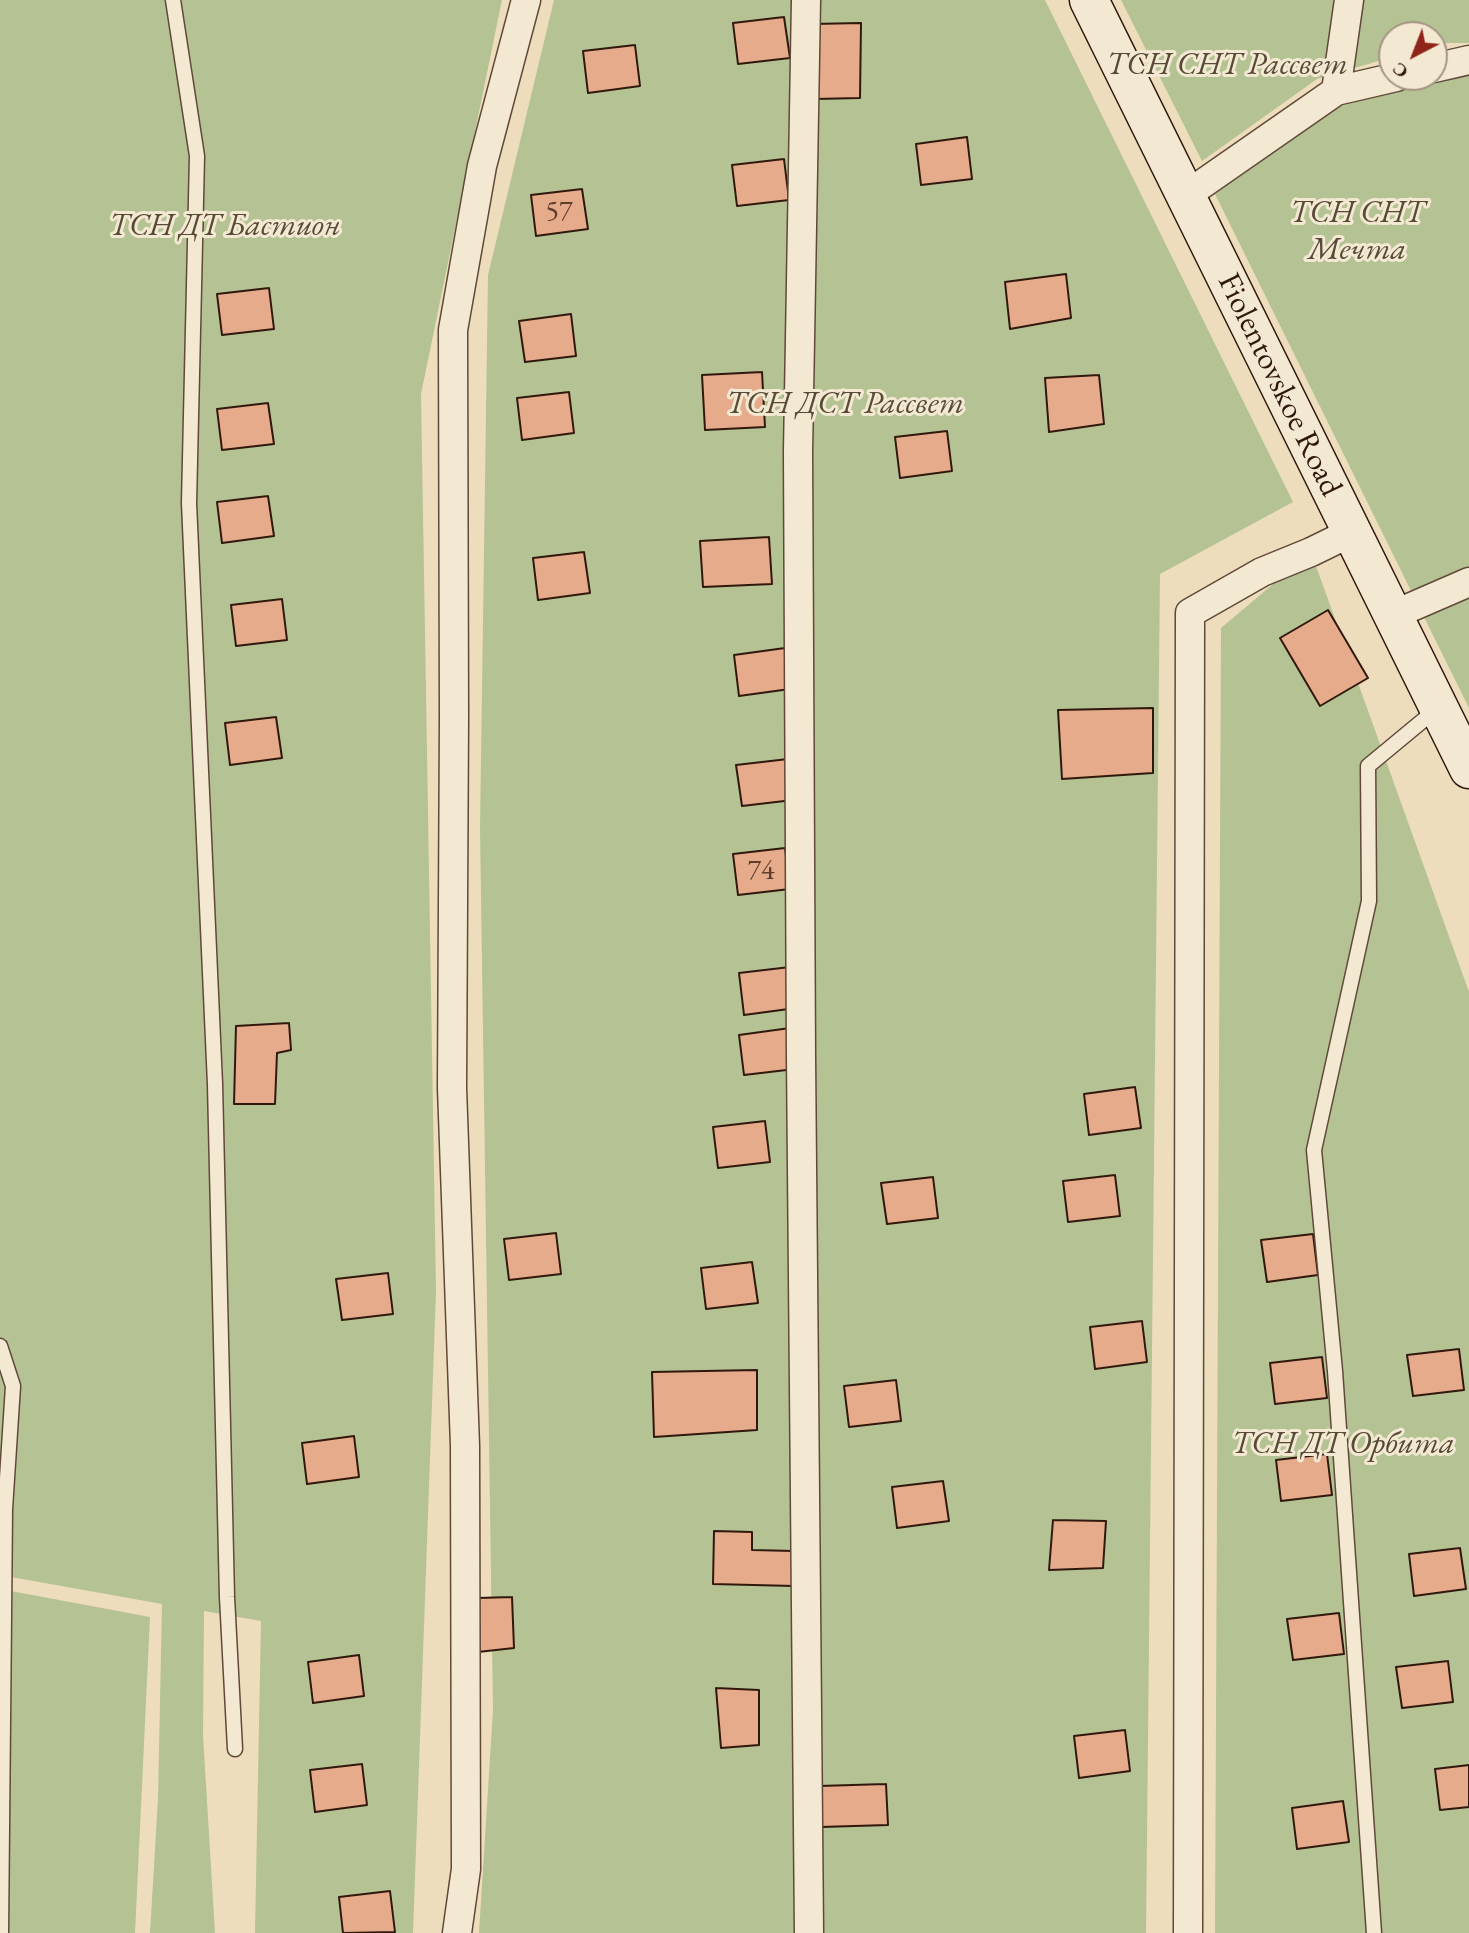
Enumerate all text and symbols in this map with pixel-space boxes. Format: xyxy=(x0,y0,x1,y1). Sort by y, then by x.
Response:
north arrow xyxy=(1378,21,1448,91)
park label: ТСН СНТ Рассвет xyxy=(1106,46,1348,84)
text: С xyxy=(1387,57,1413,84)
park label: ТСН СНТ Мечта xyxy=(1290,194,1424,269)
house number: 57 xyxy=(546,195,572,229)
park label: ТСН ДТ Бастион xyxy=(109,207,341,245)
street label: Fiolentovskoe Road xyxy=(1208,267,1350,503)
park label: ТСН ДСТ Рассвет xyxy=(726,385,964,423)
house number: 74 xyxy=(748,854,774,888)
park label: ТСН ДТ Орбита xyxy=(1231,1425,1455,1463)

